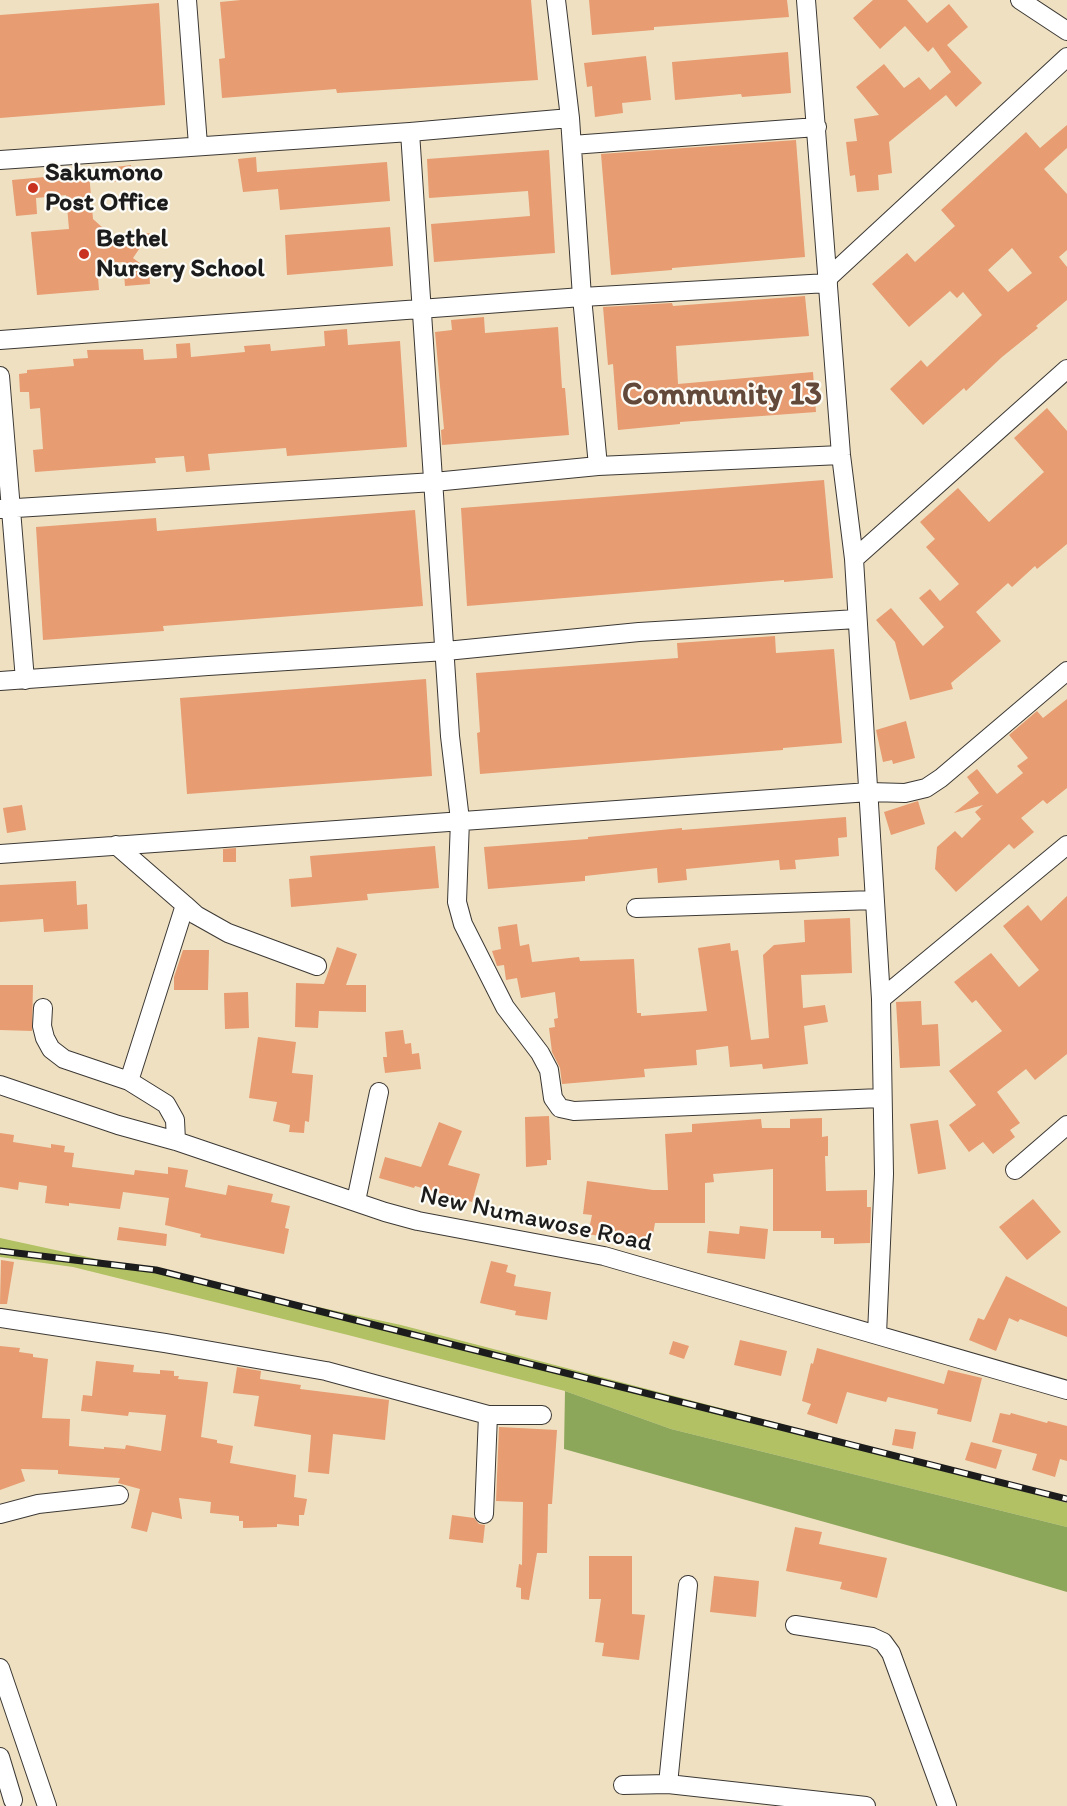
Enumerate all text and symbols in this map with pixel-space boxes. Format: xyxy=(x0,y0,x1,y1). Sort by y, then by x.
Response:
place label: Sakumono Post Office xyxy=(45,157,169,218)
marker: Sakumono Post Office xyxy=(26,181,40,195)
place label: Bethel Nursery School xyxy=(96,223,265,284)
marker: Bethel Nursery School xyxy=(77,247,91,261)
district label: Community 13 xyxy=(622,377,822,415)
street label: New Numawose Road xyxy=(417,1180,655,1260)

